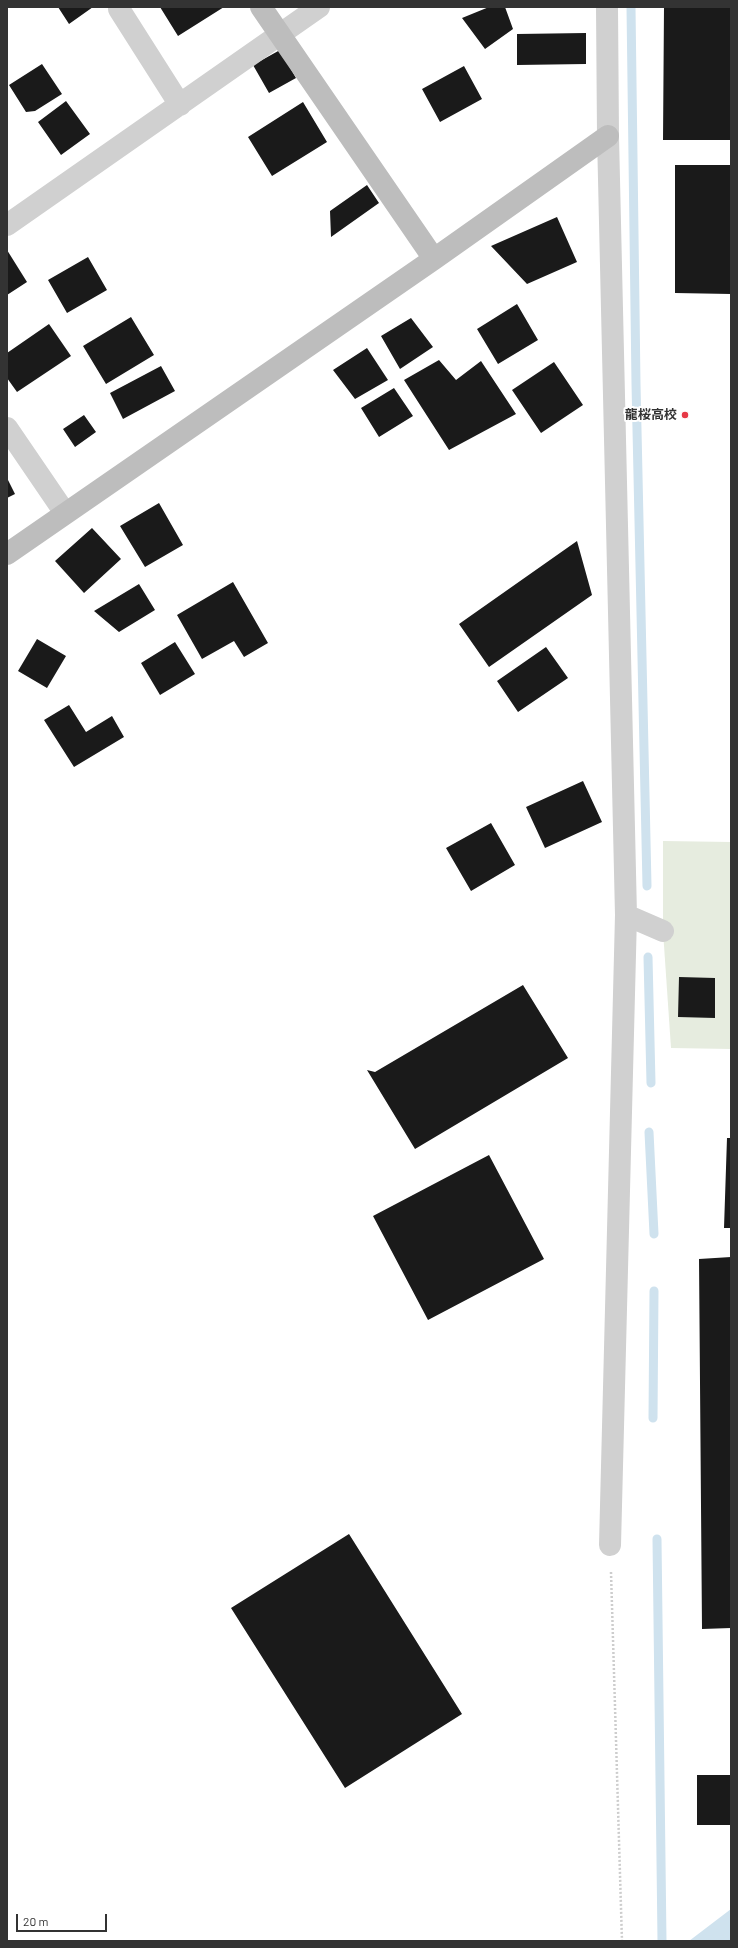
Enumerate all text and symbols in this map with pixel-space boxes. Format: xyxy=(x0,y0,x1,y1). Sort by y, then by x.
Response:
place label: 龍桜高校 xyxy=(625,407,677,423)
marker: 龍桜高校 xyxy=(680,410,690,420)
scale bar xyxy=(18,1906,109,1932)
text: 20 m xyxy=(23,1914,49,1928)

